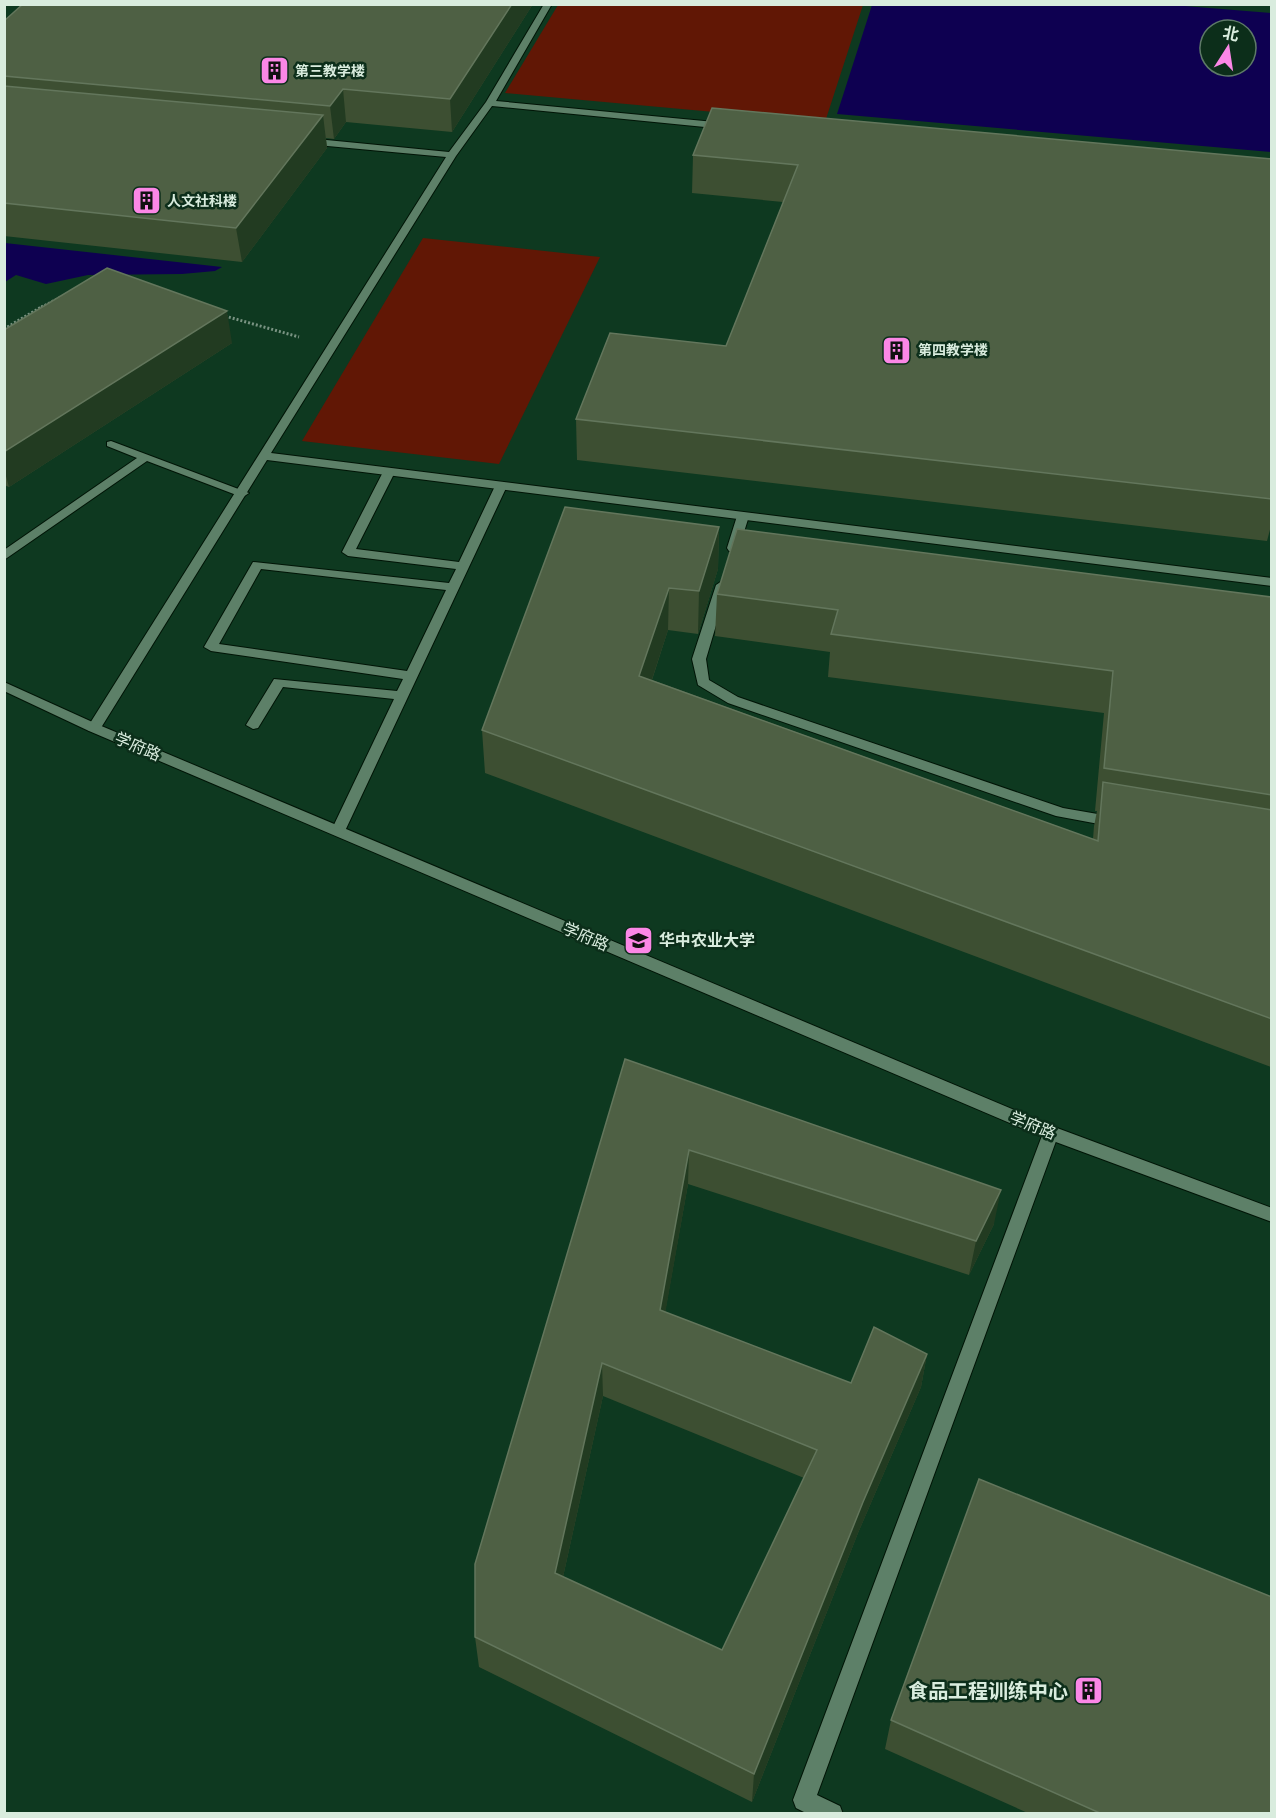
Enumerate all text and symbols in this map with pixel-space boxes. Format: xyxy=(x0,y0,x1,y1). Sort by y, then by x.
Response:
north arrow xyxy=(1198,18,1258,78)
text: 北 xyxy=(1221,21,1241,46)
building icon: 第三教学楼 xyxy=(258,55,290,87)
place label: 第三教学楼 xyxy=(295,61,365,80)
building icon: 人文社科楼 xyxy=(130,185,162,217)
place label: 人文社科楼 xyxy=(167,191,237,210)
building icon: 第四教学楼 xyxy=(881,334,913,366)
place label: 第四教学楼 xyxy=(918,340,988,359)
street label: 学府路 xyxy=(112,726,164,766)
street label: 学府路 xyxy=(560,916,612,956)
school or university icon: 华中农业大学 xyxy=(622,924,654,956)
place label: 华中农业大学 xyxy=(659,929,755,951)
street label: 学府路 xyxy=(1007,1106,1059,1144)
building icon: 食品工程训练中心 xyxy=(1073,1675,1105,1707)
place label: 食品工程训练中心 xyxy=(908,1677,1068,1704)

